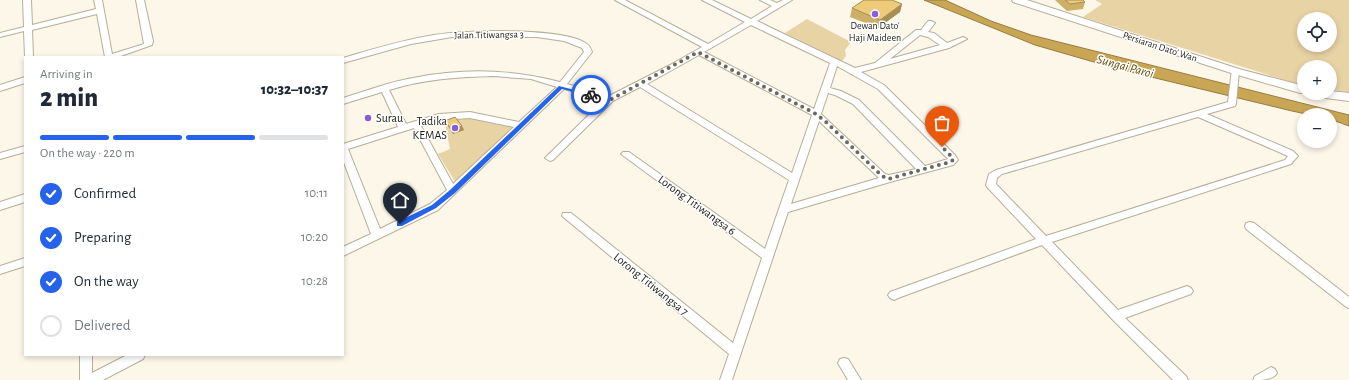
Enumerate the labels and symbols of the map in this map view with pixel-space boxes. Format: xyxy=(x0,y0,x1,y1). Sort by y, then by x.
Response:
marker: Dewan Dato' Haji Maideen xyxy=(870,9,880,19)
place label: Dewan Dato' Haji Maideen xyxy=(849,21,901,43)
street label: Jalan Titiwangsa 3 xyxy=(454,29,524,41)
street label: Persiaran Dato' Wan xyxy=(1122,30,1198,64)
water label: Sungai Paroi xyxy=(1095,53,1155,81)
courier xyxy=(571,75,611,115)
pin xyxy=(925,106,959,147)
place label: Surau xyxy=(376,112,403,124)
marker: Surau xyxy=(363,113,373,123)
place label: Tadika KEMAS xyxy=(413,115,447,141)
marker: Tadika KEMAS xyxy=(450,123,460,133)
street label: Lorong Titiwangsa 6 xyxy=(656,173,738,237)
pin xyxy=(383,183,417,224)
street label: Lorong Titiwangsa 7 xyxy=(611,250,691,318)

